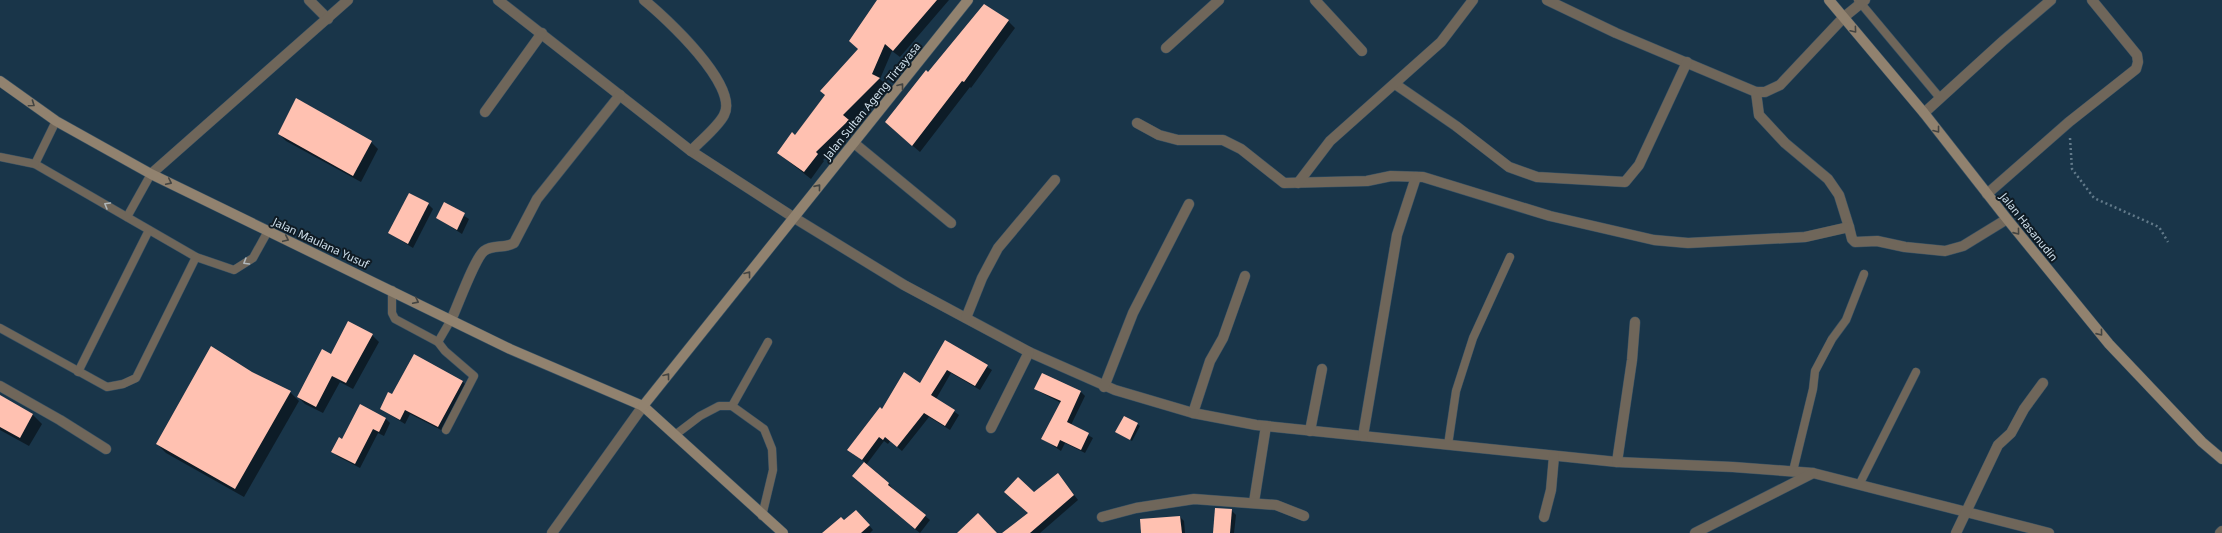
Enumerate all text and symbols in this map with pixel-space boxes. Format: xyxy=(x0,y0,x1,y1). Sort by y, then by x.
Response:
one-way arrow xyxy=(1849,25,1857,33)
street label: Jalan Sultan Ageng Tirtayasa xyxy=(819,39,924,163)
one-way arrow xyxy=(896,84,903,91)
one-way arrow xyxy=(28,99,35,107)
one-way arrow xyxy=(1932,125,1939,132)
one-way arrow xyxy=(164,178,172,185)
one-way arrow xyxy=(814,184,821,191)
street label: Jalan Hasanudin xyxy=(1997,189,2062,264)
one-way arrow xyxy=(103,202,111,209)
street label: Jalan Maulana Yusuf xyxy=(270,213,373,272)
one-way arrow xyxy=(2013,228,2020,235)
one-way arrow xyxy=(281,234,289,242)
one-way arrow xyxy=(243,258,250,265)
one-way arrow xyxy=(743,271,750,278)
one-way arrow xyxy=(411,296,419,304)
one-way arrow xyxy=(2095,328,2102,335)
one-way arrow xyxy=(663,373,670,380)

